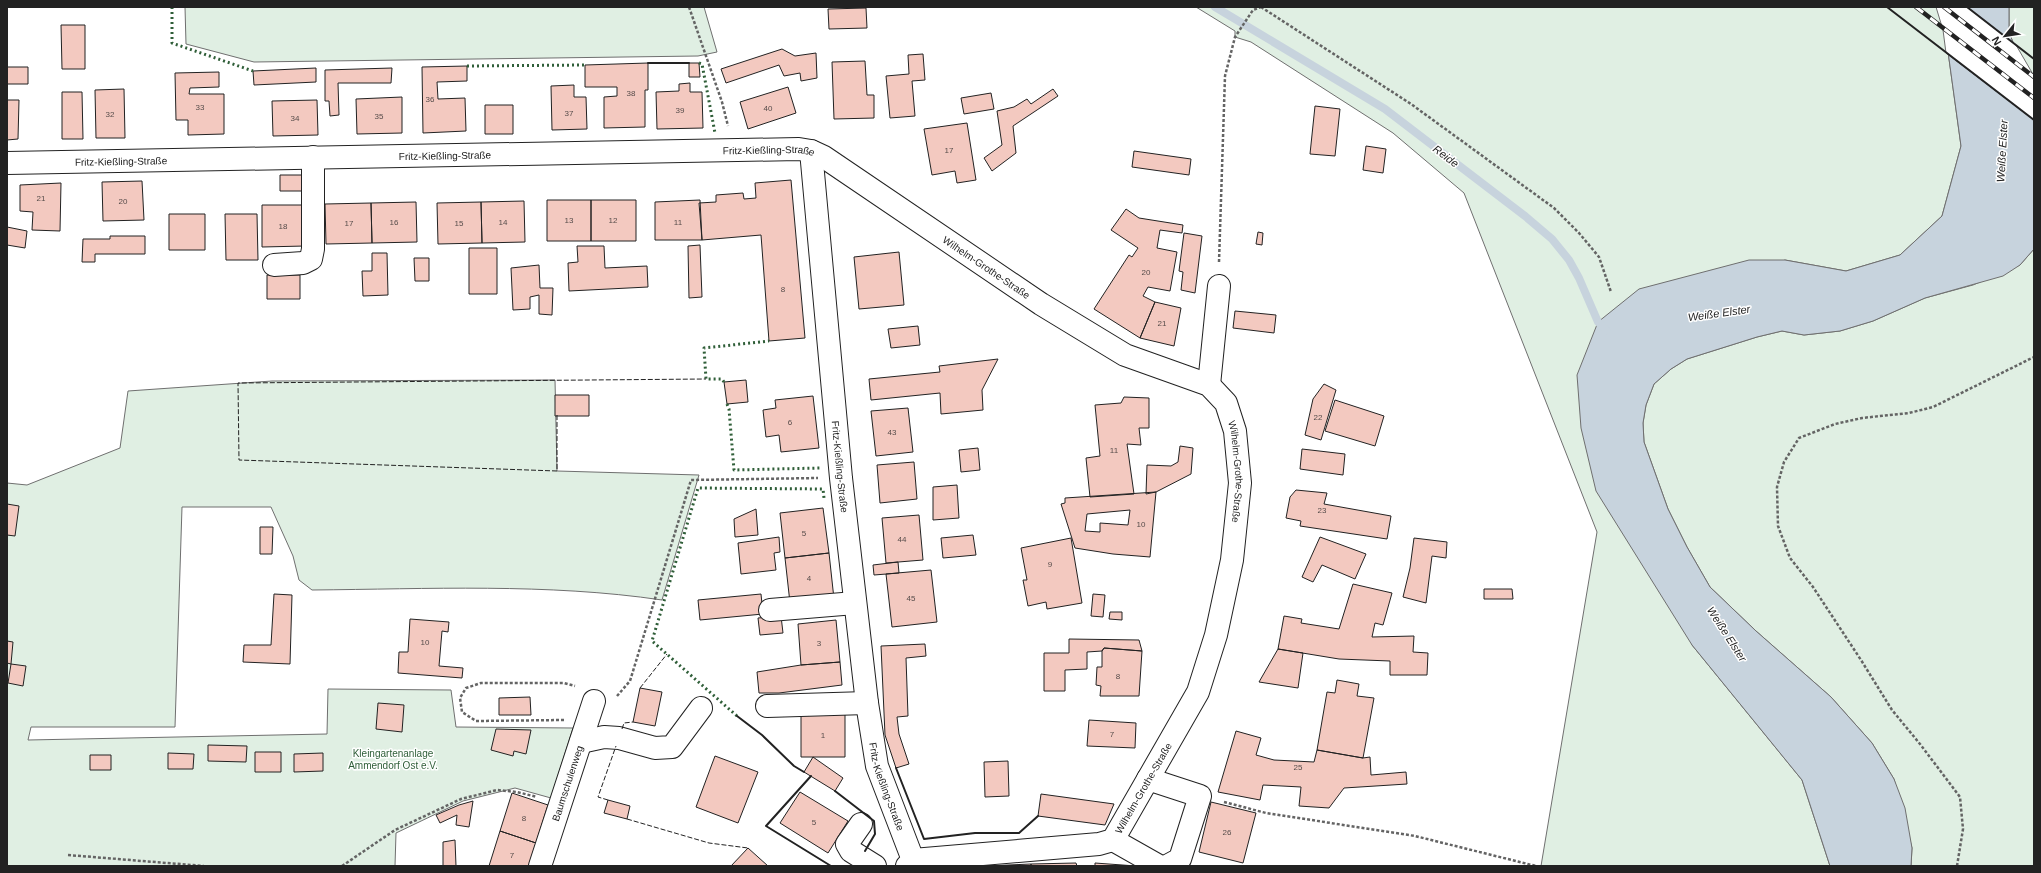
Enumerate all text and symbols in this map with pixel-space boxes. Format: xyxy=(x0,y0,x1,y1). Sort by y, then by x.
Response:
north arrow xyxy=(1985,16,2025,56)
text: N xyxy=(1989,35,2004,47)
house number: 38 xyxy=(627,89,636,98)
house number: 36 xyxy=(426,95,435,104)
house number: 33 xyxy=(196,103,205,112)
house number: 40 xyxy=(764,104,773,113)
house number: 39 xyxy=(676,106,685,115)
house number: 37 xyxy=(565,109,574,118)
house number: 32 xyxy=(106,110,115,119)
house number: 35 xyxy=(375,112,384,121)
house number: 34 xyxy=(291,114,300,123)
water label: Weiße Elster xyxy=(1994,118,2010,183)
water label: Reide xyxy=(1431,143,1461,169)
street label: Fritz-Kießling-Straße xyxy=(723,144,817,158)
house number: 17 xyxy=(945,146,954,155)
street label: Fritz-Kießling-Straße xyxy=(399,149,492,162)
street label: Fritz-Kießling-Straße xyxy=(75,155,168,168)
house number: 21 xyxy=(37,194,46,203)
house number: 20 xyxy=(119,197,128,206)
house number: 13 xyxy=(565,216,574,225)
house number: 12 xyxy=(609,216,618,225)
house number: 16 xyxy=(390,218,399,227)
house number: 14 xyxy=(499,218,508,227)
house number: 11 xyxy=(674,218,683,227)
house number: 17 xyxy=(345,219,354,228)
house number: 15 xyxy=(455,219,464,228)
house number: 18 xyxy=(279,222,288,231)
street label: Wilhelm-Grothe-Straße xyxy=(941,234,1032,301)
house number: 20 xyxy=(1142,268,1151,277)
house number: 8 xyxy=(781,285,786,294)
water label: Weiße Elster xyxy=(1687,303,1752,323)
house number: 21 xyxy=(1158,319,1167,328)
house number: 22 xyxy=(1314,413,1323,422)
house number: 6 xyxy=(788,418,793,427)
street label: Wilhelm-Grothe-Straße xyxy=(1226,419,1245,524)
street label: Fritz-Kießling-Straße xyxy=(830,420,850,514)
house number: 43 xyxy=(888,428,897,437)
house number: 11 xyxy=(1110,446,1119,455)
house number: 23 xyxy=(1318,506,1327,515)
house number: 10 xyxy=(1137,520,1146,529)
house number: 5 xyxy=(802,529,807,538)
house number: 44 xyxy=(898,535,907,544)
house number: 9 xyxy=(1048,560,1053,569)
house number: 4 xyxy=(807,574,812,583)
house number: 45 xyxy=(907,594,916,603)
water label: Weiße Elster xyxy=(1705,604,1750,665)
house number: 10 xyxy=(421,638,430,647)
house number: 3 xyxy=(817,639,822,648)
house number: 8 xyxy=(1116,672,1121,681)
house number: 7 xyxy=(1110,730,1115,739)
house number: 1 xyxy=(821,731,826,740)
street label: Wilhelm-Grothe-Straße xyxy=(1113,741,1174,836)
street label: Fritz-Kießling-Straße xyxy=(867,742,906,833)
street label: Baumschulenweg xyxy=(550,744,585,823)
park label: Kleingartenanlage Ammendorf Ost e.V. xyxy=(348,748,438,771)
house number: 25 xyxy=(1294,763,1303,772)
house number: 8 xyxy=(522,814,527,823)
house number: 5 xyxy=(812,818,817,827)
house number: 26 xyxy=(1223,828,1232,837)
house number: 7 xyxy=(510,851,515,860)

